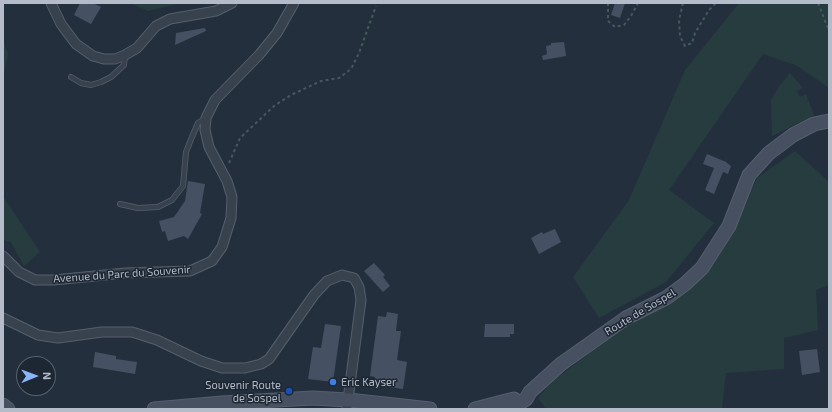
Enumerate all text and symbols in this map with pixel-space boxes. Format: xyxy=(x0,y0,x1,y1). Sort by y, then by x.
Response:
street label: Avenue du Parc du Souvenir xyxy=(53,263,191,285)
street label: Route de Sospel xyxy=(602,286,678,338)
north arrow xyxy=(16,356,56,396)
text: N xyxy=(41,372,54,380)
place label: Eric Kayser xyxy=(341,375,396,389)
marker: Eric Kayser xyxy=(328,377,338,387)
place label: Souvenir Route de Sospel xyxy=(205,378,281,404)
marker: Souvenir Route de Sospel xyxy=(284,386,294,396)

